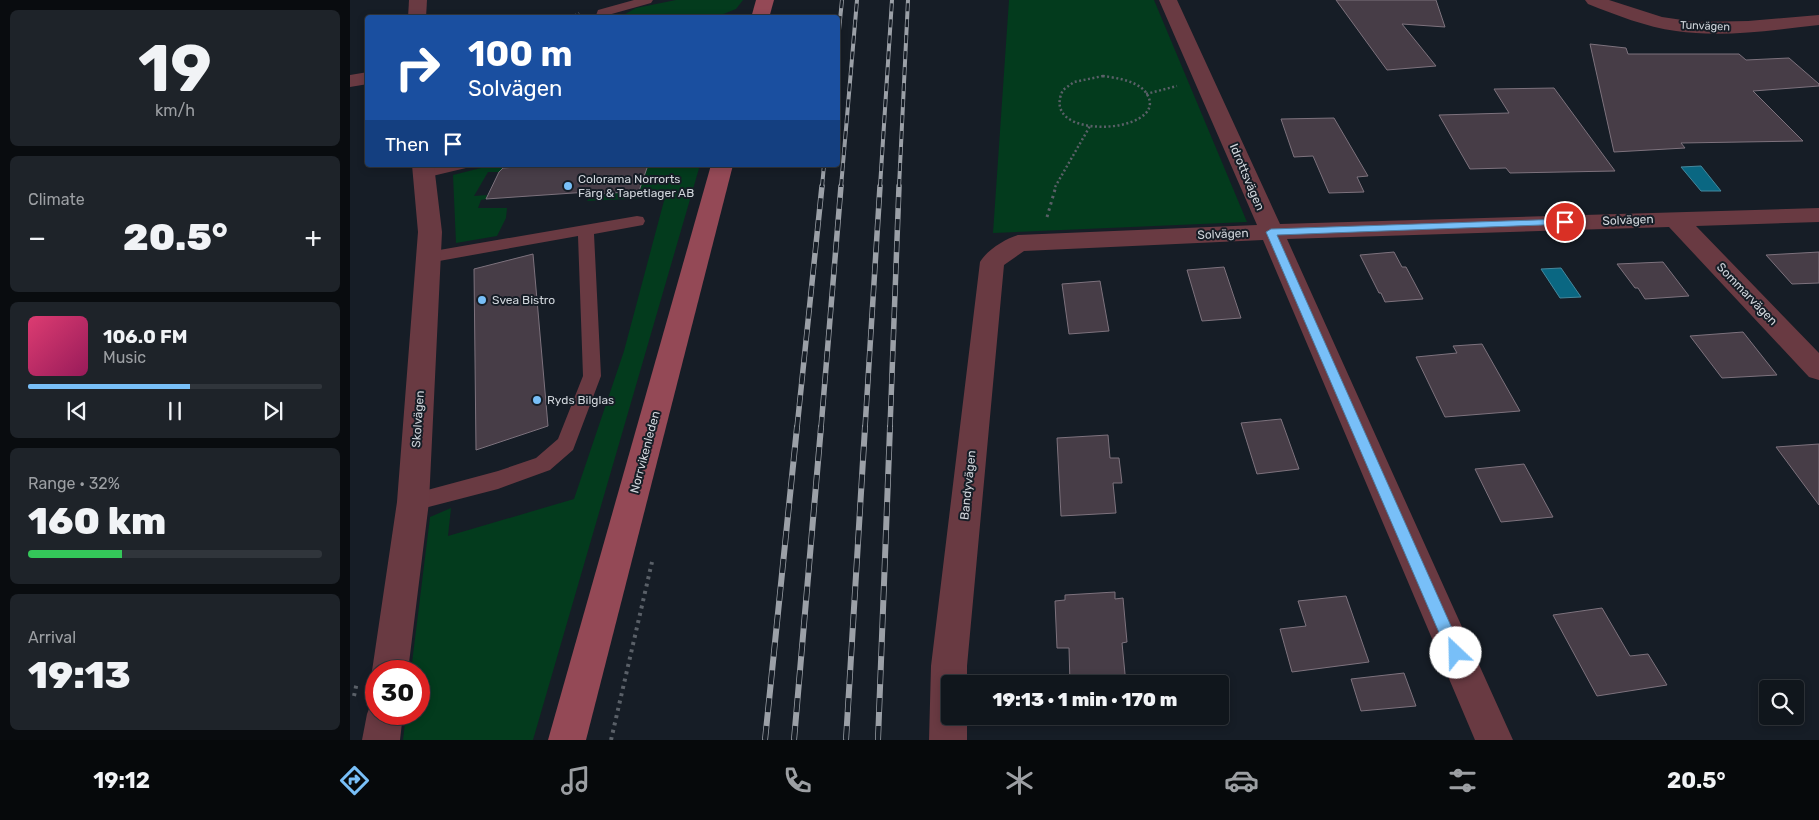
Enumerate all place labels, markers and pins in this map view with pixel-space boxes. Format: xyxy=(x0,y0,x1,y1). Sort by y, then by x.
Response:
place label: Colorama Norrorts Färg & Tapetlager AB xyxy=(578,172,694,200)
marker: Colorama Norrorts Färg & Tapetlager AB xyxy=(562,180,574,192)
pin xyxy=(1544,201,1586,243)
place label: Svea Bistro xyxy=(492,293,555,307)
marker: Svea Bistro xyxy=(476,294,488,306)
place label: Ryds Bilglas xyxy=(547,393,614,407)
marker: Ryds Bilglas xyxy=(531,394,543,406)

